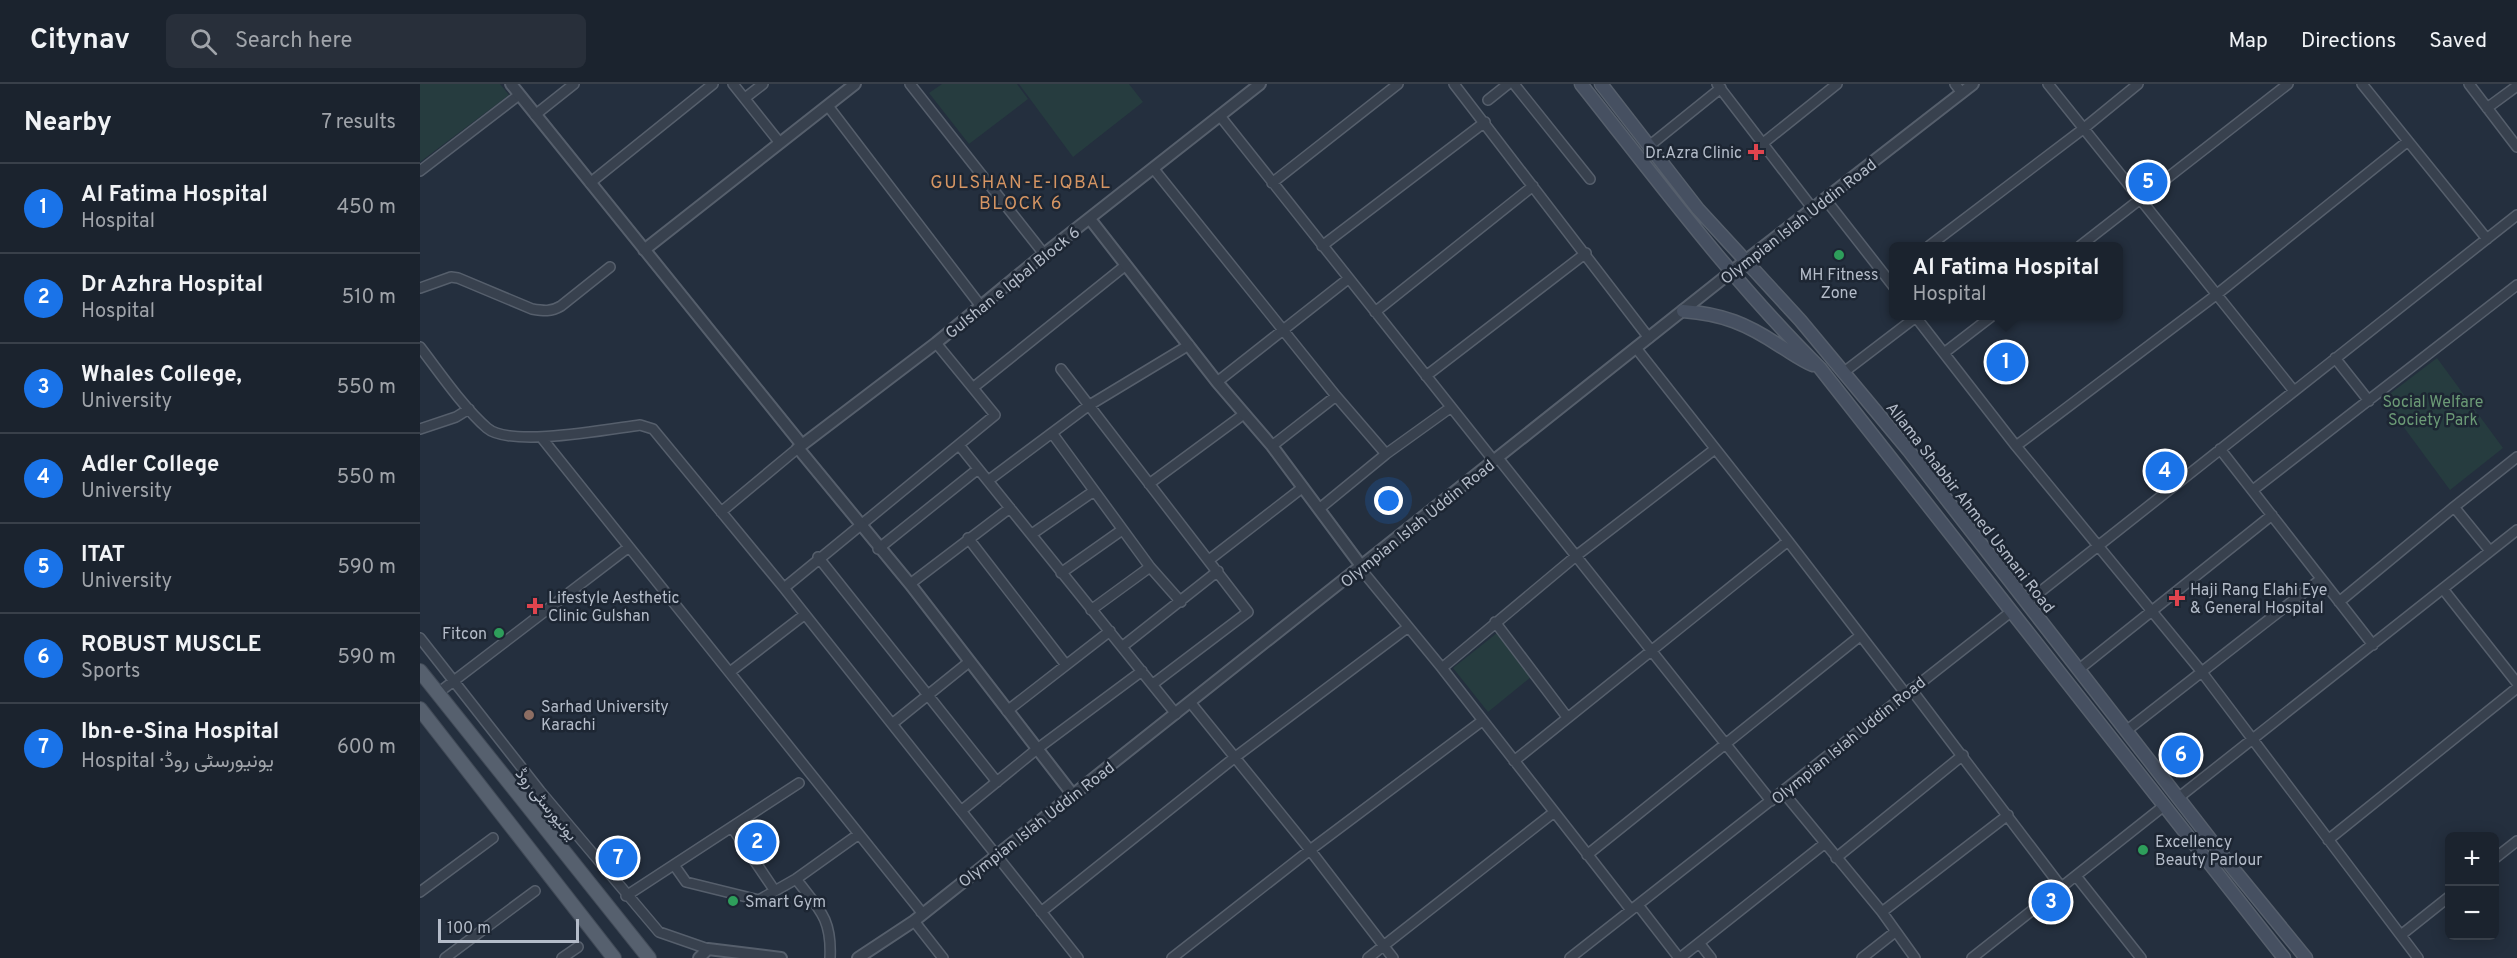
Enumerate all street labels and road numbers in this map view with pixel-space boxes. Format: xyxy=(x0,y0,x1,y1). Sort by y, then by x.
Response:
street label: Olympian Islah Uddin Road xyxy=(1717,155,1881,290)
street label: Gulshan e Iqbal Block 6 xyxy=(942,223,1085,344)
street label: Allama Shabbir Ahmed Usmani Road xyxy=(1881,399,2058,618)
street label: Olympian Islah Uddin Road xyxy=(1337,456,1499,593)
street label: Olympian Islah Uddin Road xyxy=(1768,673,1930,810)
street label: Olympian Islah Uddin Road xyxy=(955,758,1119,893)
street label: یونیورسٹی روڈ xyxy=(510,765,581,846)

